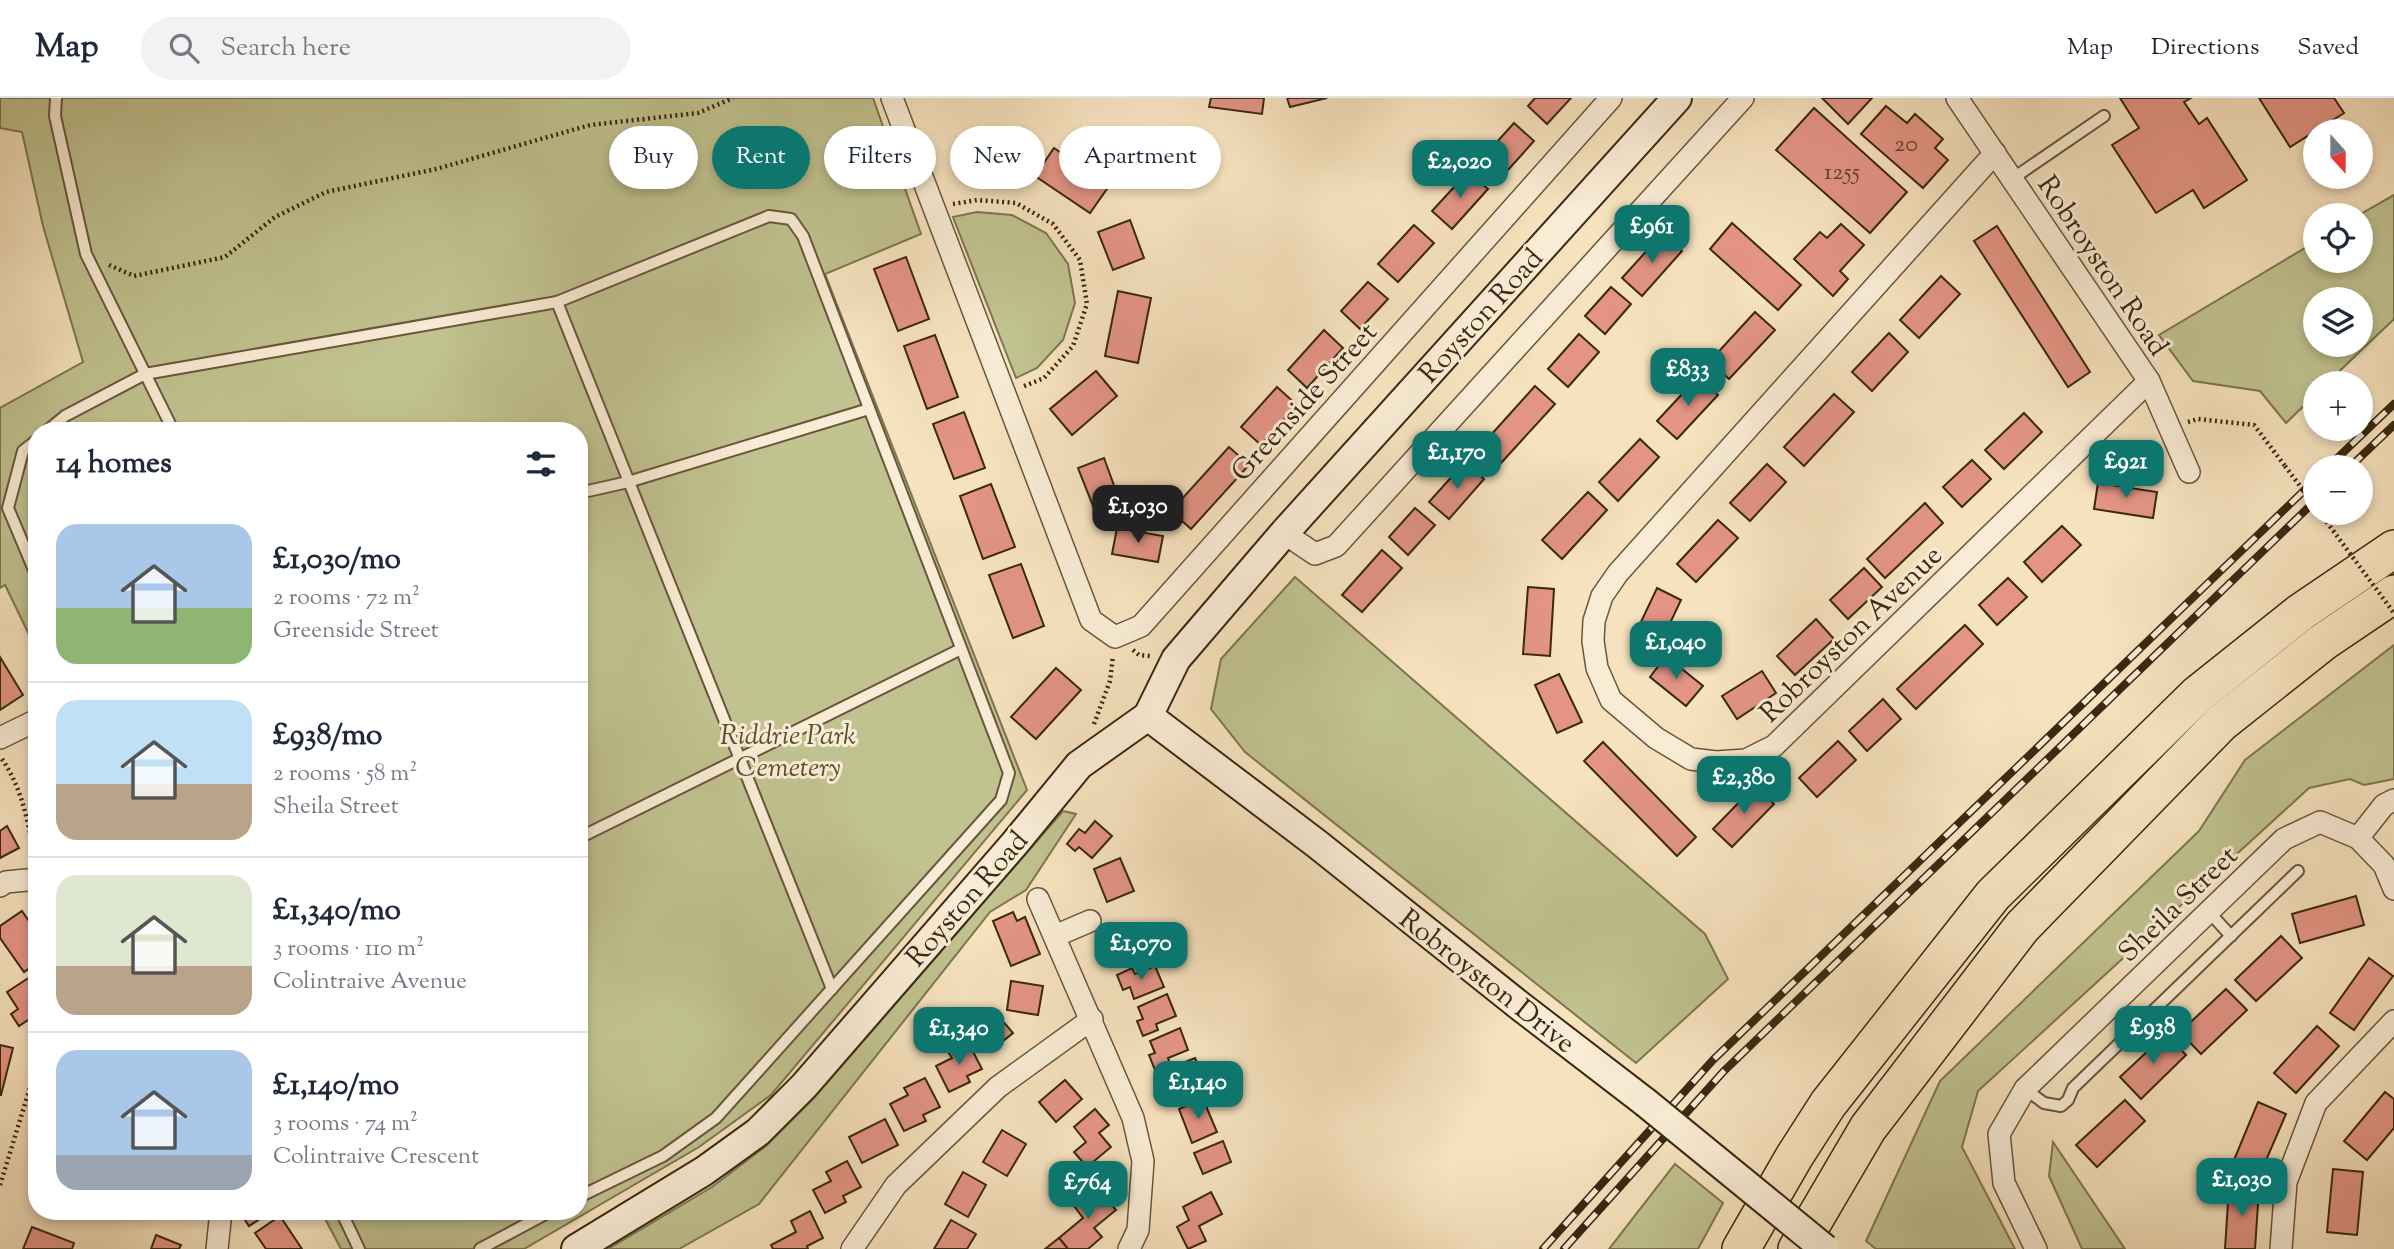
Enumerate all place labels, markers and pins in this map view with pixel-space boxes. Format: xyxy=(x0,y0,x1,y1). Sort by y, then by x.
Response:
pin: £2,020 xyxy=(1403,140,1517,200)
pin: £961 xyxy=(1611,206,1693,265)
pin: £833 xyxy=(1647,348,1729,408)
pin: £1,170 xyxy=(1400,432,1514,491)
pin: £921 xyxy=(2085,440,2167,500)
pin: £1,030 xyxy=(1081,486,1195,545)
pin: £1,040 xyxy=(1619,622,1733,681)
pin: £2,380 xyxy=(1687,756,1801,816)
pin: £1,070 xyxy=(1084,922,1198,982)
pin: £938 xyxy=(2112,1006,2194,1066)
pin: £1,340 xyxy=(902,1007,1016,1067)
pin: £1,140 xyxy=(1141,1062,1255,1121)
pin: £1,030 xyxy=(2185,1158,2299,1218)
pin: £764 xyxy=(1047,1162,1129,1221)

